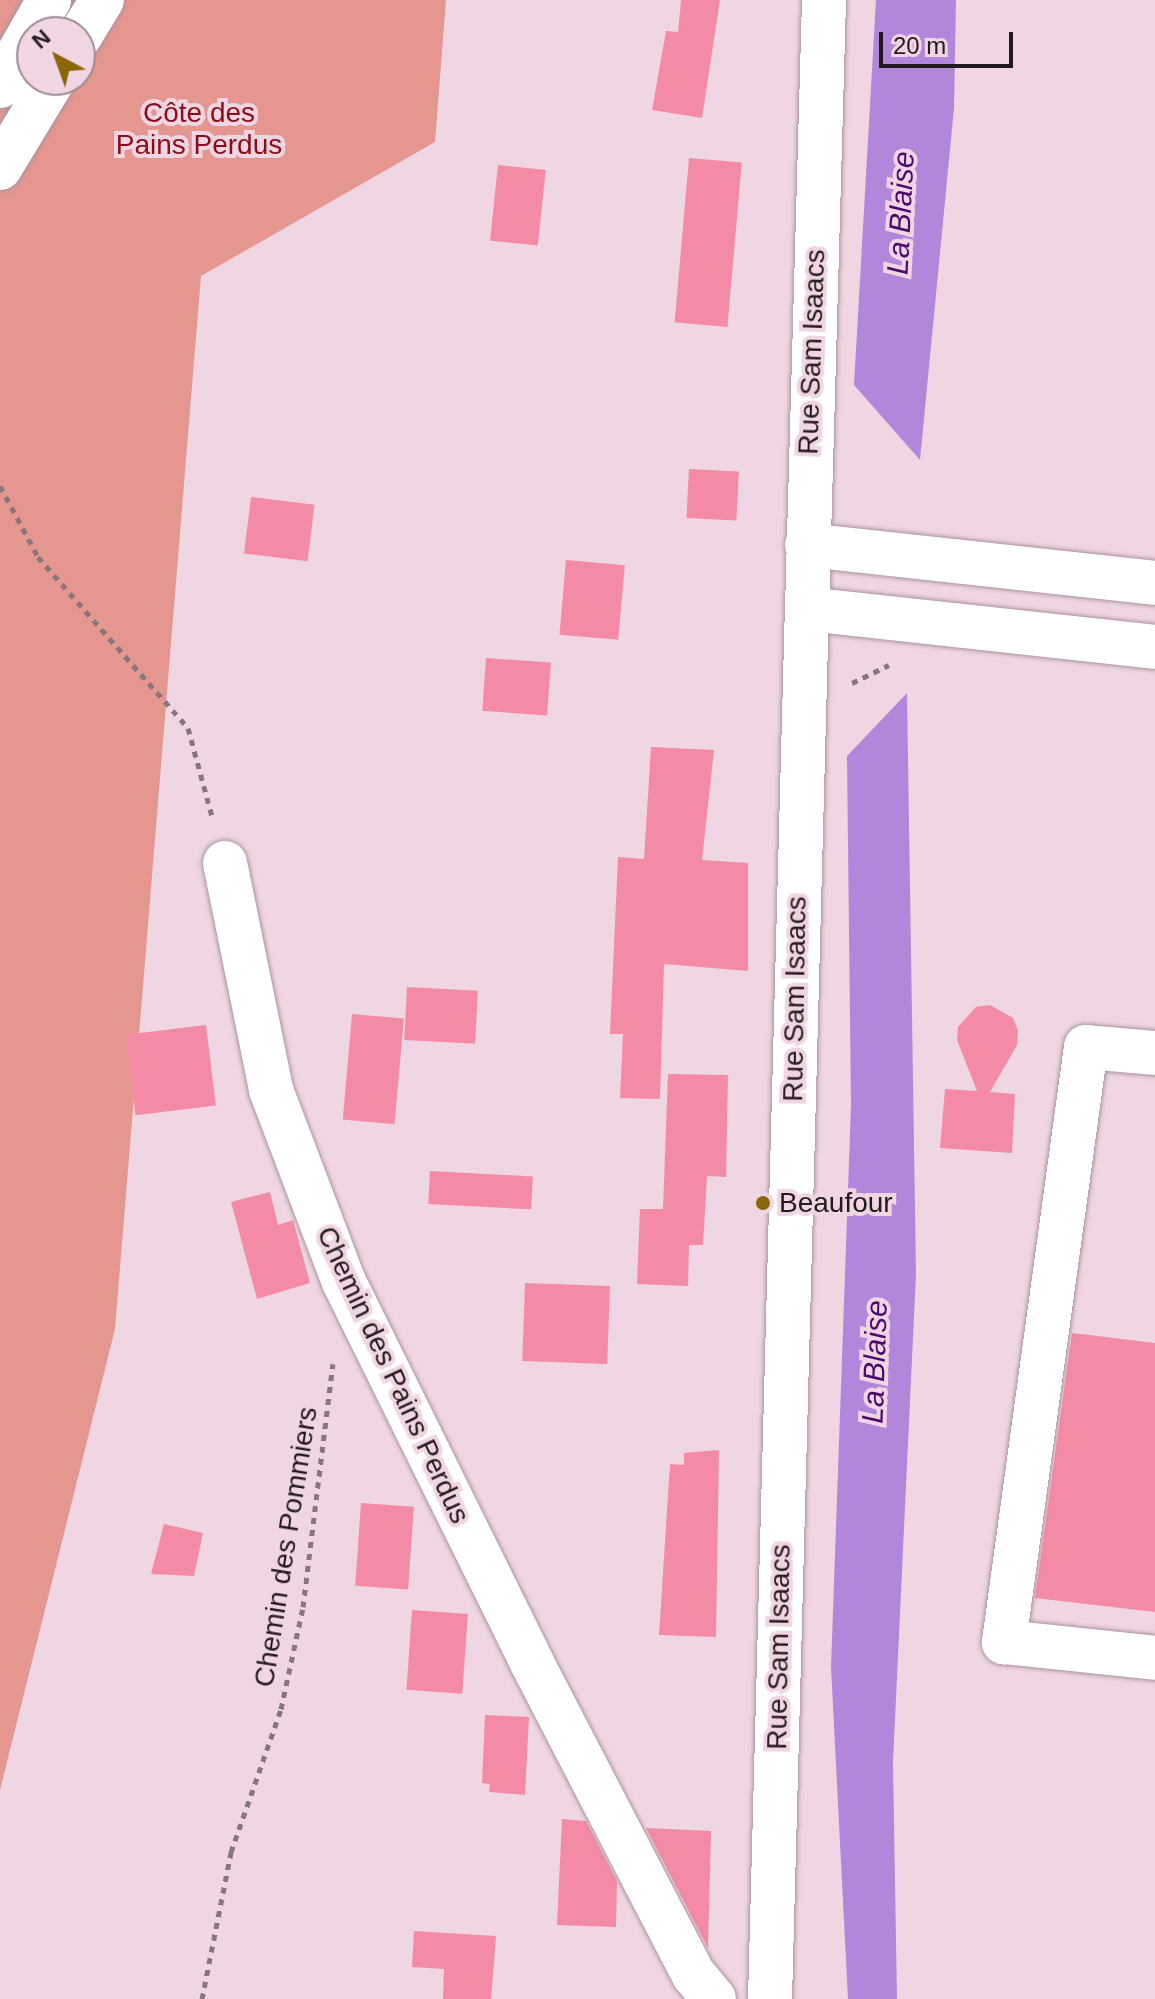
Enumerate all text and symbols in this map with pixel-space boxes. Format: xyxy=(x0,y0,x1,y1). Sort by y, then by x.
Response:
north arrow xyxy=(16,16,96,96)
scale bar xyxy=(883,16,1017,66)
text: N xyxy=(27,24,55,54)
text: 20 m xyxy=(893,32,946,59)
park label: Côte des Pains Perdus xyxy=(116,96,282,162)
water label: La Blaise xyxy=(880,150,922,276)
street label: Rue Sam Isaacs xyxy=(792,249,832,455)
street label: Rue Sam Isaacs xyxy=(776,896,814,1102)
place label: Beaufour xyxy=(779,1186,893,1220)
marker: Beaufour xyxy=(754,1194,772,1212)
street label: Chemin des Pains Perdus xyxy=(309,1221,477,1529)
water label: La Blaise xyxy=(855,1300,895,1424)
street label: Chemin des Pommiers xyxy=(247,1405,325,1689)
street label: Rue Sam Isaacs xyxy=(760,1544,798,1750)

